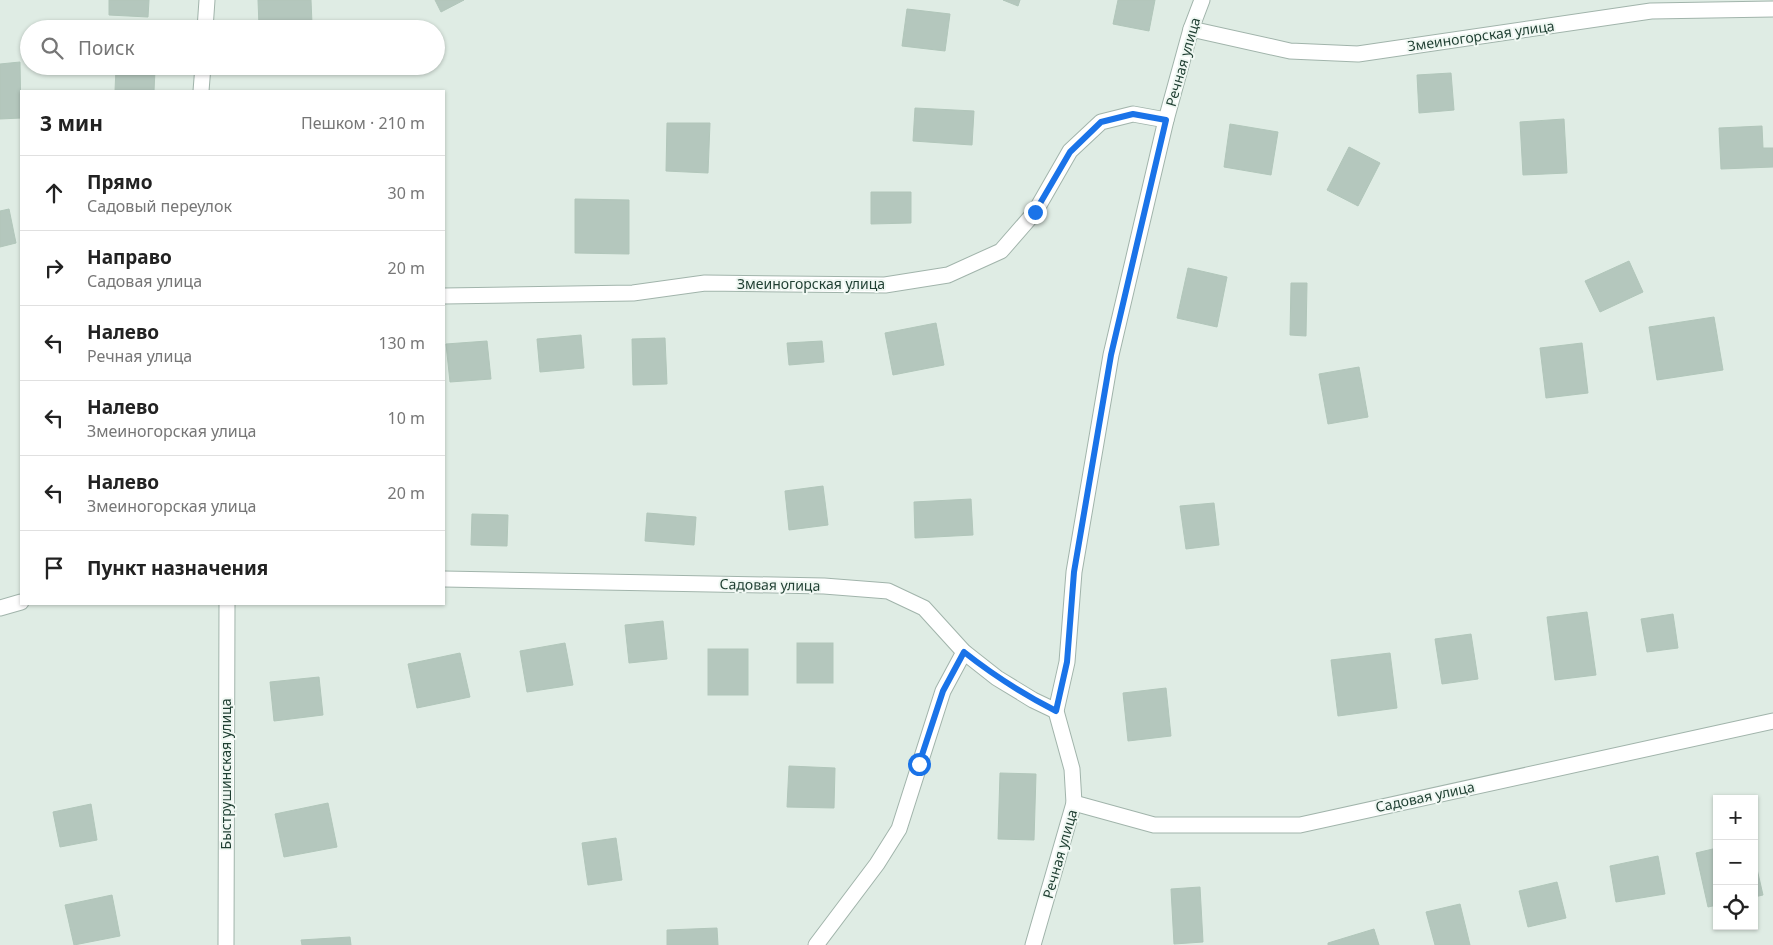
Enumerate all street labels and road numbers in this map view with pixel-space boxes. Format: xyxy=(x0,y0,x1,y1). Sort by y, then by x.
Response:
street label: Речная улица xyxy=(1161,15,1204,109)
street label: Змеиногорская улица xyxy=(1406,16,1556,55)
street label: Змеиногорская улица xyxy=(737,274,885,293)
street label: Садовая улица xyxy=(720,574,820,595)
street label: Быструшинская улица xyxy=(216,699,235,849)
street label: Садовая улица xyxy=(1374,777,1476,816)
street label: Речная улица xyxy=(1038,807,1081,901)

